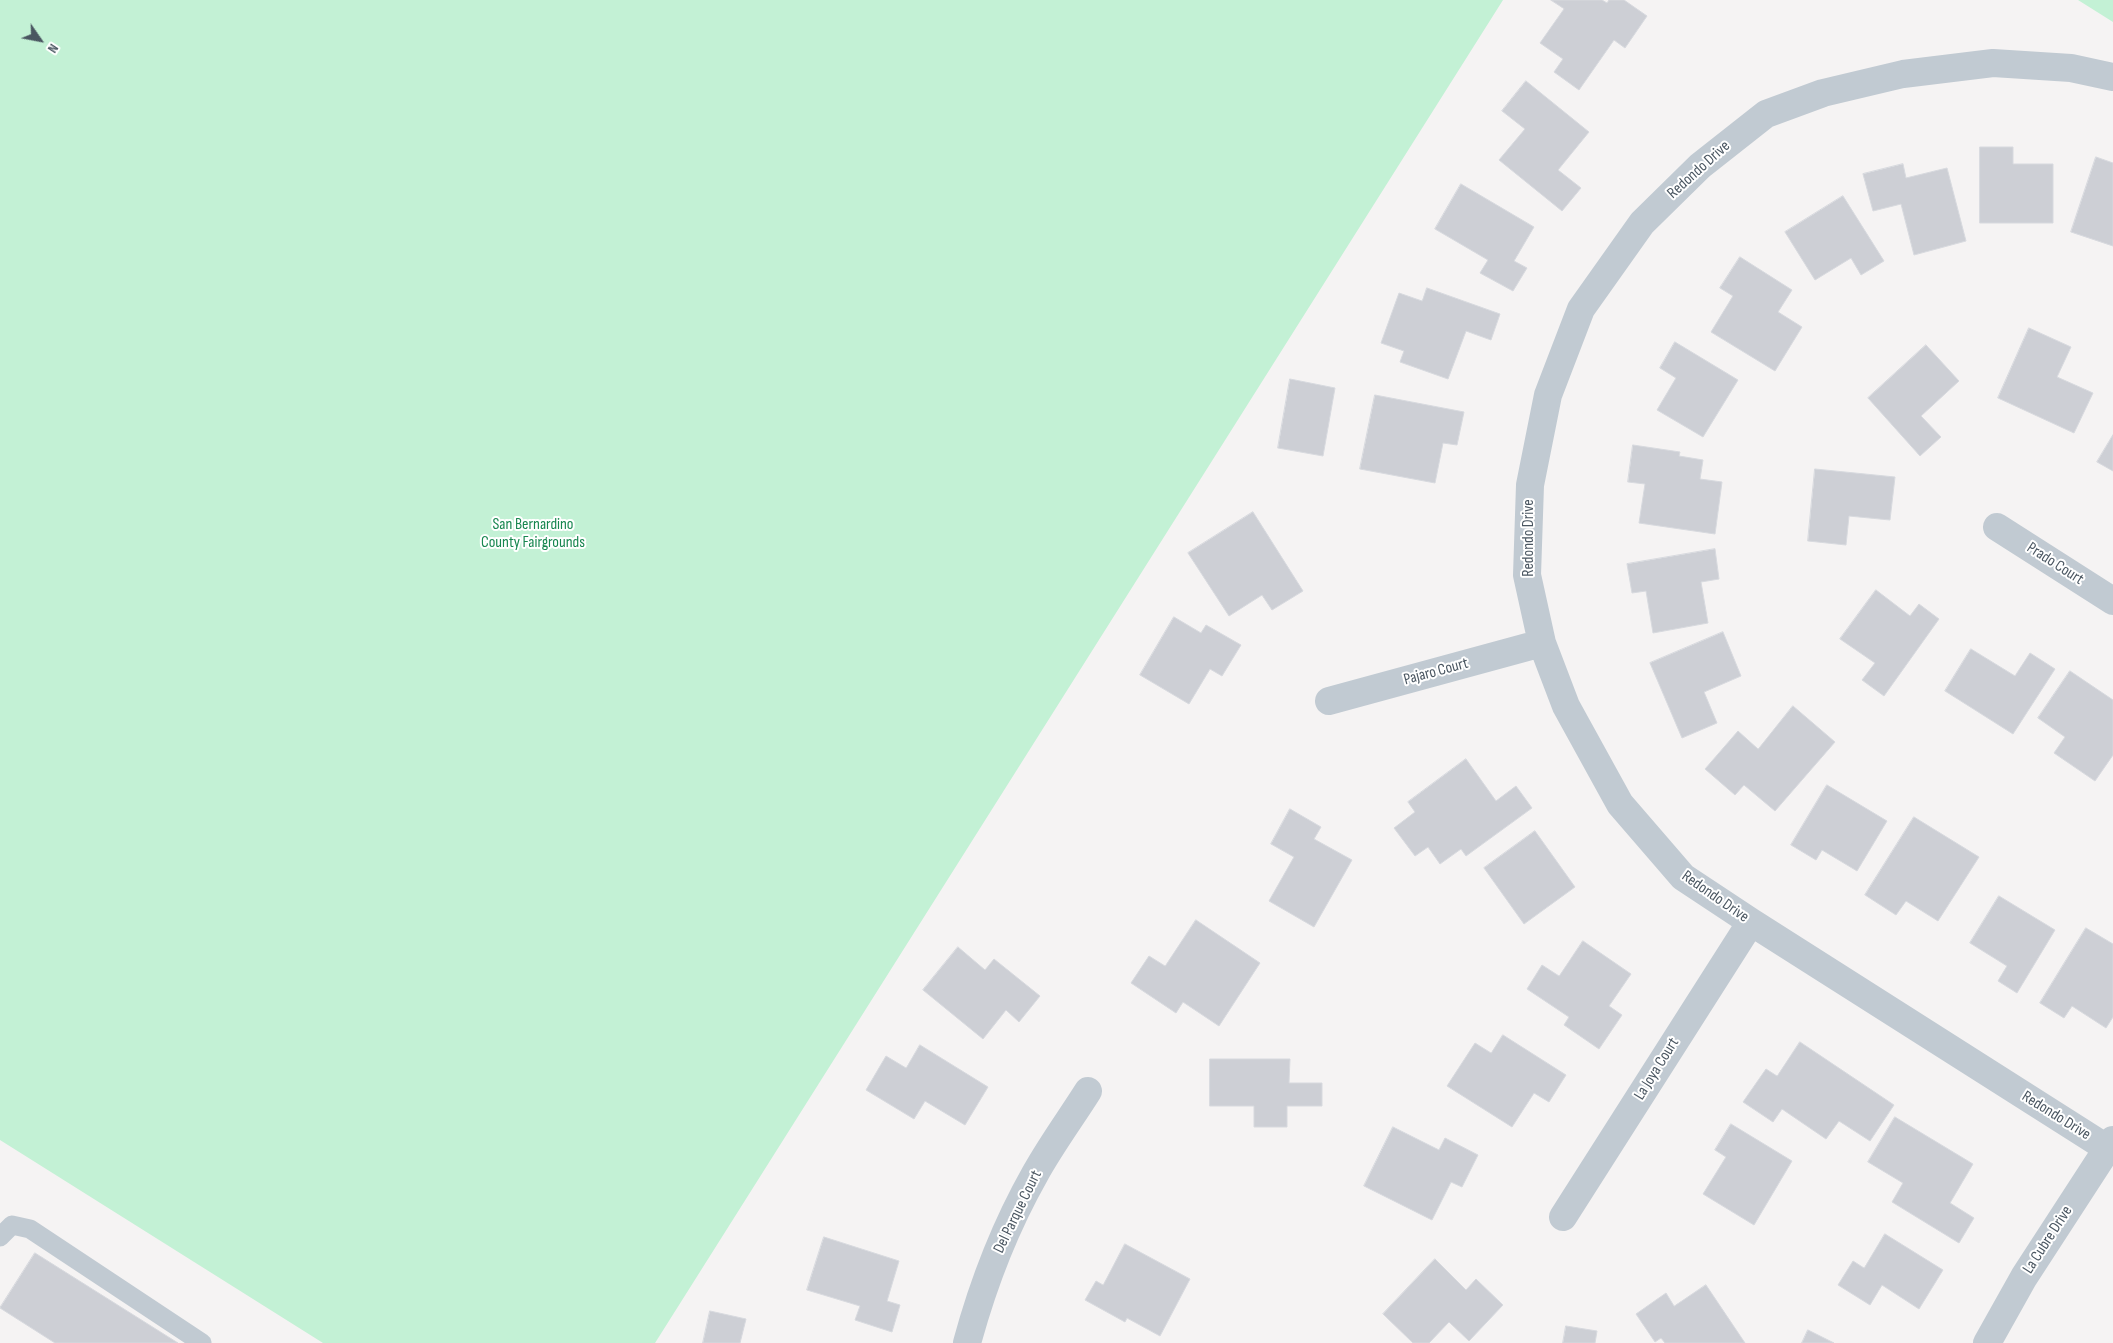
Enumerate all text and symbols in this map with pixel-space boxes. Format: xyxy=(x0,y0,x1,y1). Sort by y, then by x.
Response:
north arrow xyxy=(15,15,65,65)
text: N xyxy=(44,41,62,56)
street label: Redondo Drive xyxy=(1664,137,1734,203)
street label: Redondo Drive xyxy=(1519,499,1539,577)
park label: San Bernardino County Fairgrounds xyxy=(481,515,585,553)
street label: Prado Court xyxy=(2023,539,2087,589)
street label: Pajaro Court xyxy=(1402,654,1470,690)
street label: Redondo Drive xyxy=(1678,867,1752,927)
street label: La Joya Court xyxy=(1630,1034,1684,1104)
street label: Redondo Drive xyxy=(2018,1087,2094,1145)
street label: Del Parque Court xyxy=(990,1167,1046,1257)
street label: La Cubre Drive xyxy=(2019,1203,2077,1277)

